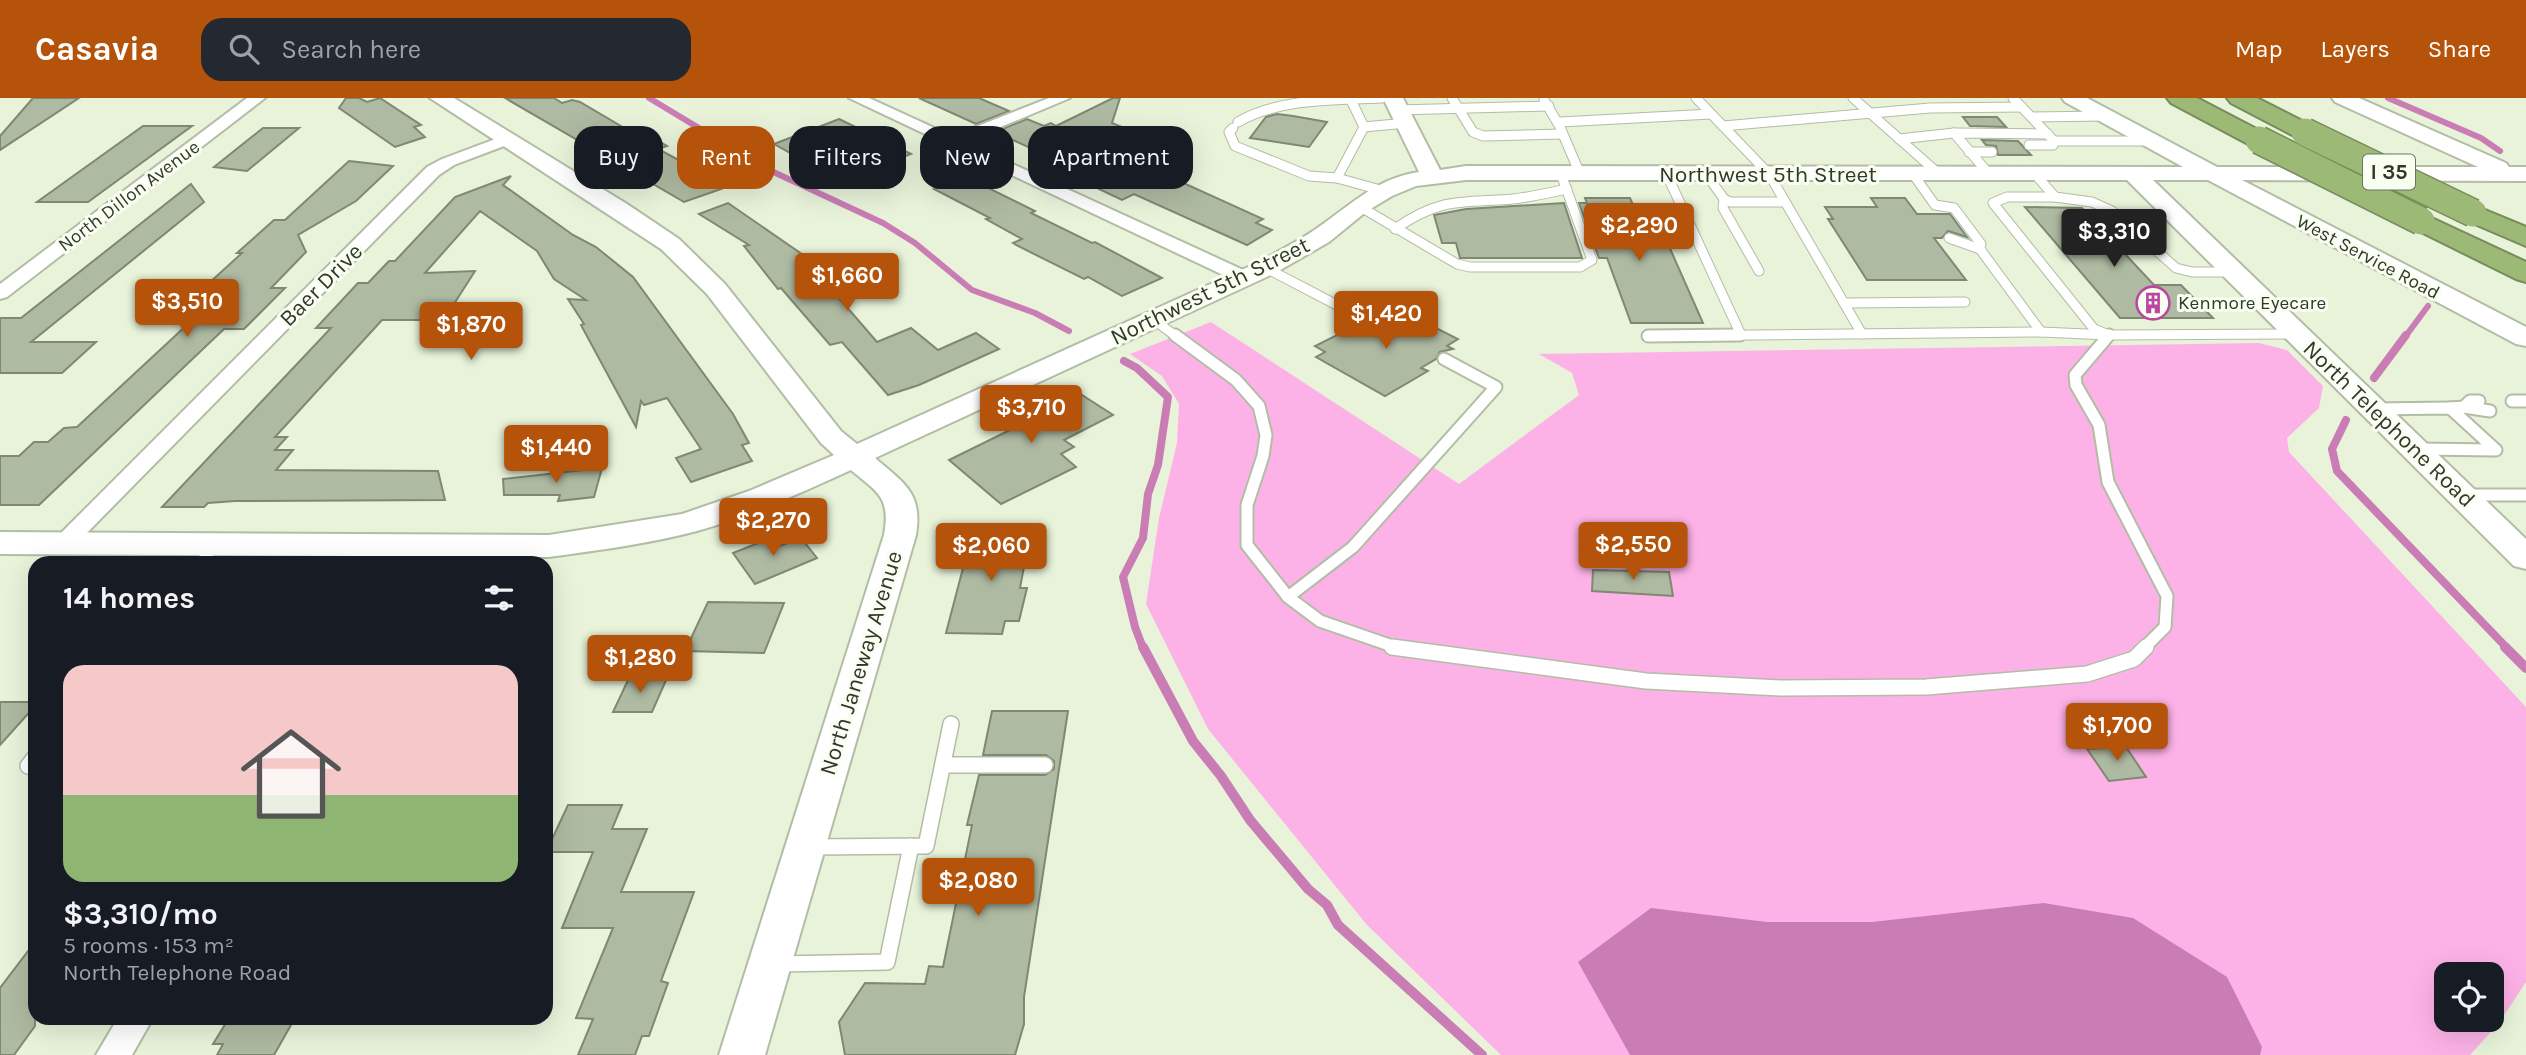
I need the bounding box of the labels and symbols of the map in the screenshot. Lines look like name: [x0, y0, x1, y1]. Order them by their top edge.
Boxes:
street label: North Dillon Avenue: [54, 136, 204, 256]
road number: I 35: [2363, 154, 2415, 190]
street label: Northwest 5th Street: [1659, 161, 1877, 188]
pin: $2,290: [1582, 204, 1696, 263]
pin: $3,310: [2057, 209, 2171, 269]
street label: West Service Road: [2293, 210, 2443, 304]
street label: Northwest 5th Street: [1106, 231, 1314, 351]
street label: Baer Drive: [274, 238, 368, 332]
pin: $1,660: [790, 254, 904, 313]
pin: $3,510: [130, 280, 244, 339]
building icon: Kenmore Eyecare: [2134, 284, 2172, 322]
pin: $1,420: [1329, 292, 1443, 351]
place label: Kenmore Eyecare: [2178, 292, 2326, 314]
pin: $1,870: [414, 302, 528, 362]
street label: North Telephone Road: [2297, 335, 2481, 513]
pin: $3,710: [974, 386, 1088, 445]
pin: $1,440: [499, 426, 613, 485]
pin: $2,270: [716, 498, 830, 558]
pin: $2,550: [1576, 522, 1690, 582]
pin: $2,060: [934, 524, 1048, 583]
street label: North Janeway Avenue: [814, 547, 908, 779]
pin: $1,280: [583, 636, 697, 695]
pin: $1,700: [2060, 704, 2174, 763]
pin: $2,080: [921, 858, 1035, 918]

